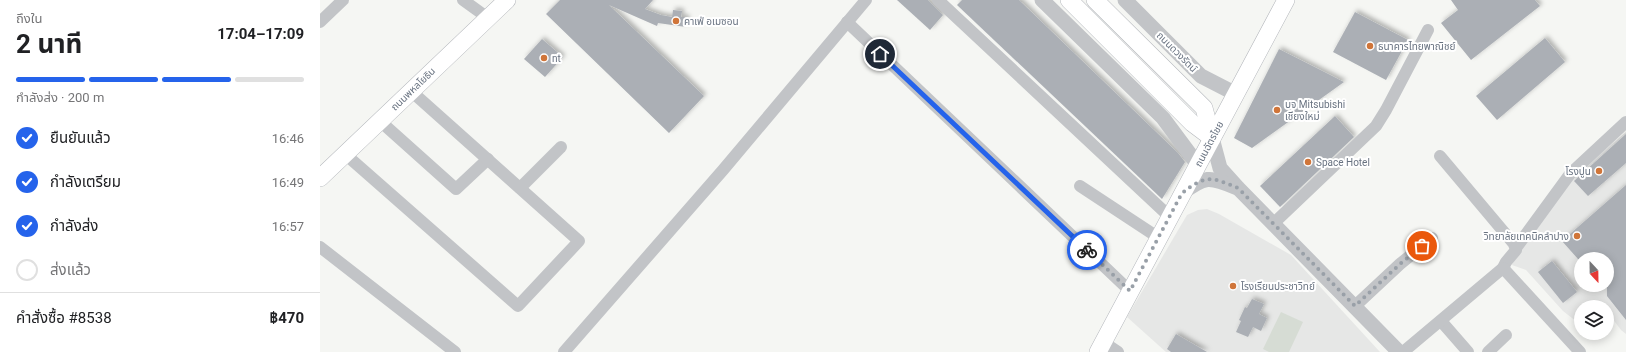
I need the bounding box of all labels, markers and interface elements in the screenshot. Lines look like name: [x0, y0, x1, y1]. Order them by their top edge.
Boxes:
text: ถึงใน: [16, 11, 42, 26]
marker: คาเฟ่ อเมซอน: [671, 16, 681, 26]
place label: คาเฟ่ อเมซอน: [684, 16, 739, 27]
text: 17:04–17:09: [217, 25, 304, 43]
text: 2 นาที: [16, 29, 82, 59]
street label: ถนนดวงรัตน์: [1155, 30, 1199, 74]
pin: [863, 37, 897, 71]
marker: ธนาคารไทยพาณิชย์: [1365, 41, 1375, 51]
place label: ธนาคารไทยพาณิชย์: [1378, 41, 1455, 52]
icon: home: [869, 43, 891, 65]
marker: nt: [539, 53, 549, 63]
place label: nt: [552, 53, 561, 64]
street label: ถนนพหลโยธิน: [389, 65, 437, 113]
text: กำลังส่ง · 200 m: [16, 90, 104, 105]
place label: บจ Mitsubishi เชียงใหม่: [1285, 99, 1345, 122]
marker: บจ Mitsubishi เชียงใหม่: [1272, 105, 1282, 115]
street label: ถนนฉัตรไชย: [1192, 119, 1226, 169]
icon: check: [16, 127, 38, 149]
text: ยืนยันแล้ว: [50, 129, 111, 147]
text: 16:46: [272, 131, 304, 146]
marker: Space Hotel: [1303, 157, 1313, 167]
place label: Space Hotel: [1316, 157, 1370, 168]
place label: โรงปูน: [1566, 166, 1591, 178]
marker: โรงปูน: [1594, 166, 1604, 176]
icon: check: [16, 171, 38, 193]
text: กำลังเตรียม: [50, 173, 121, 191]
text: 16:49: [272, 175, 304, 190]
icon: check: [16, 215, 38, 237]
text: กำลังส่ง: [50, 217, 98, 235]
text: 16:57: [272, 219, 304, 234]
pin: [1405, 229, 1439, 263]
courier: [1067, 230, 1107, 270]
place label: วิทยาลัยเทคนิคลำปาง: [1483, 231, 1569, 242]
marker: วิทยาลัยเทคนิคลำปาง: [1572, 231, 1582, 241]
icon: bag: [1411, 235, 1433, 257]
icon: bike: [1076, 239, 1098, 261]
north arrow: [1574, 252, 1614, 292]
map controls: [1574, 252, 1614, 340]
text: ส่งแล้ว: [50, 261, 91, 279]
marker: โรงเรียนประชาวิทย์: [1228, 281, 1238, 291]
place label: โรงเรียนประชาวิทย์: [1241, 281, 1315, 292]
button: layers: [1574, 300, 1614, 340]
text: คำสั่งซื้อ #8538: [16, 309, 112, 327]
text: ฿470: [269, 309, 304, 327]

